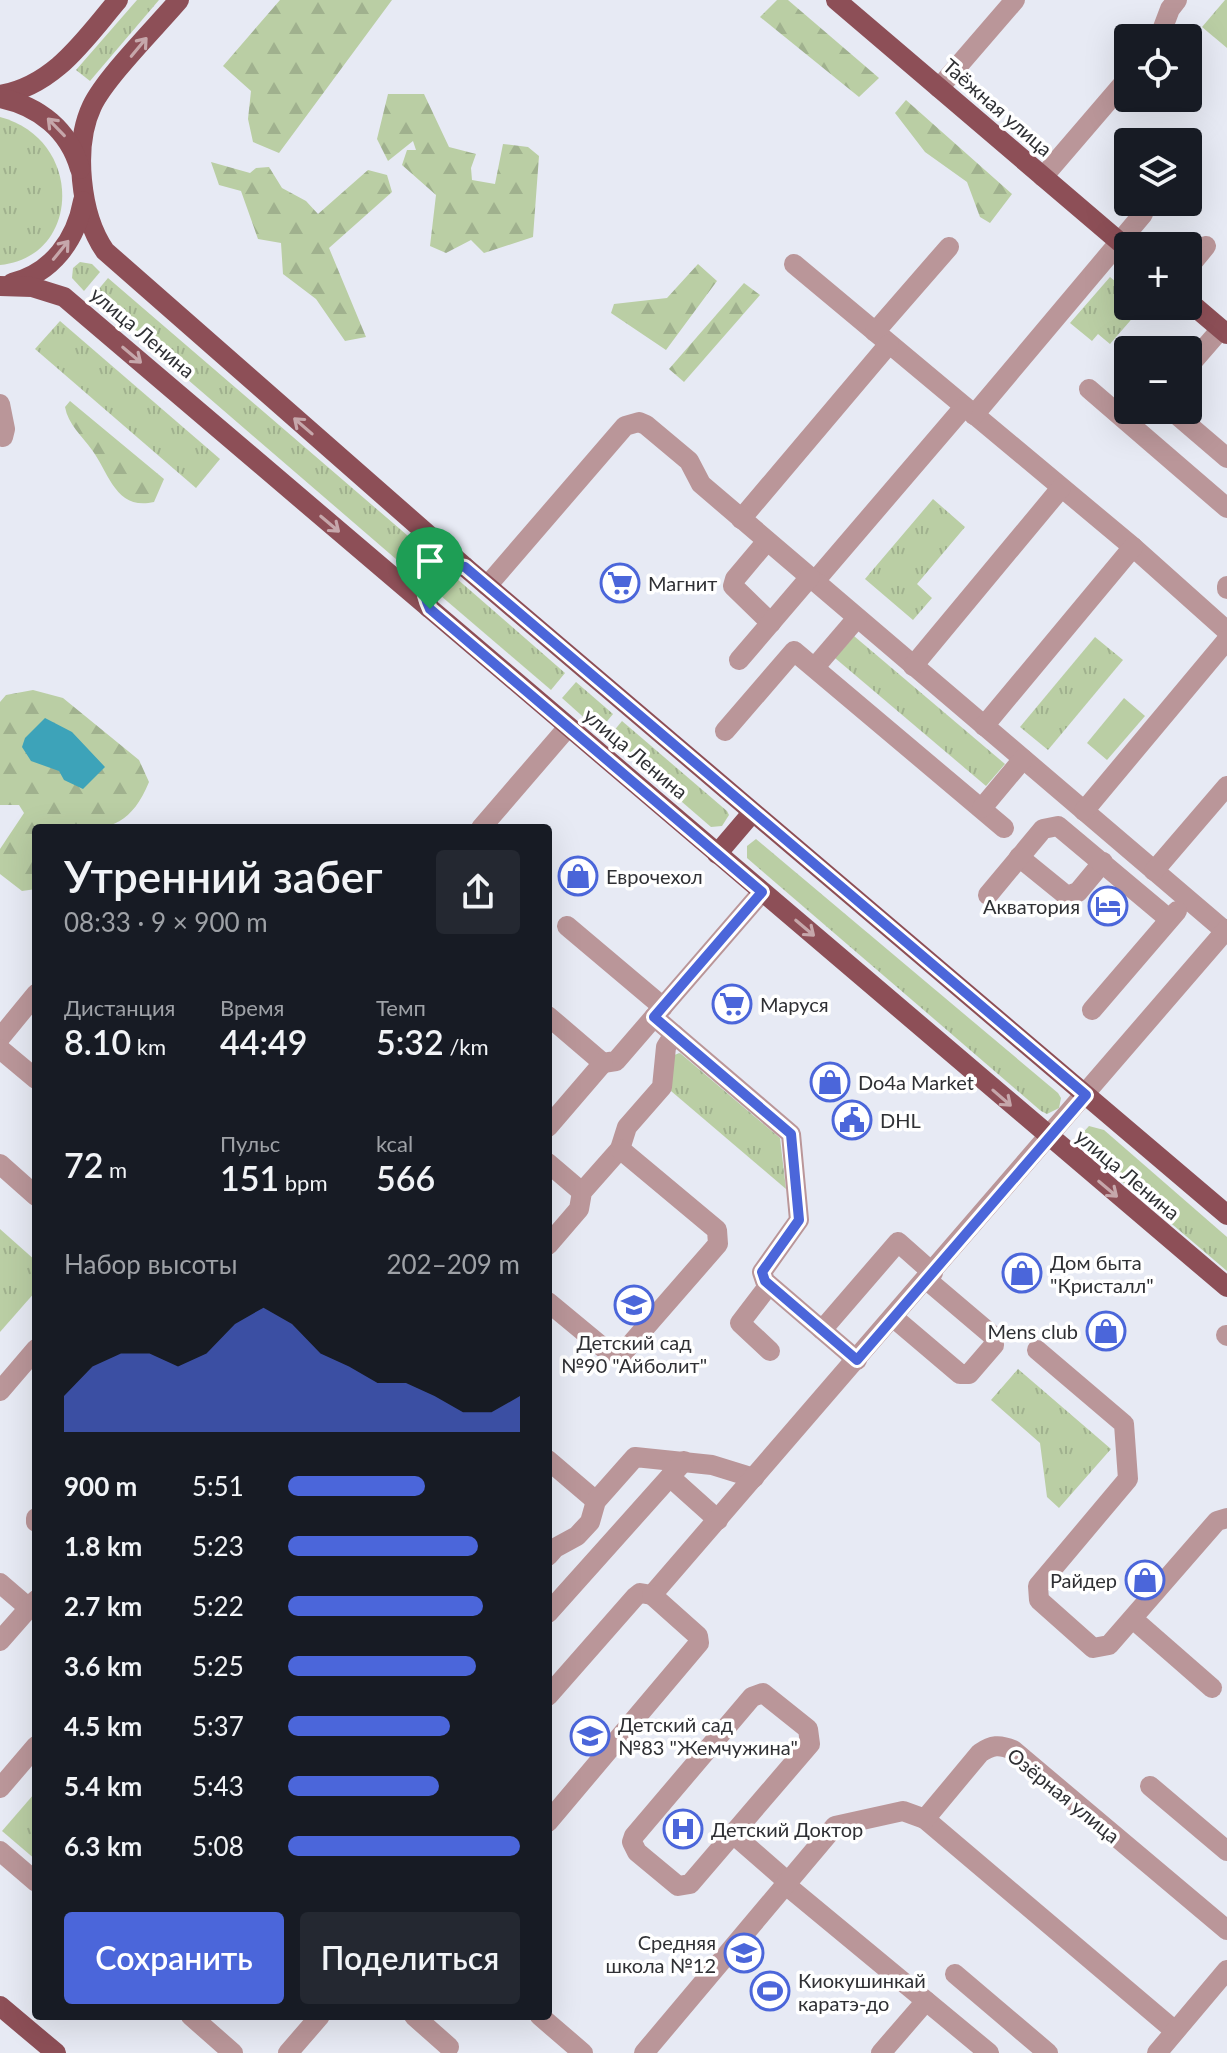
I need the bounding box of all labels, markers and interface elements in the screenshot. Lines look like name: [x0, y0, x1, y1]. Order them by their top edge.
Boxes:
map controls: [1114, 24, 1202, 424]
button: locate: [1114, 24, 1202, 112]
one-way arrow: [130, 38, 148, 58]
street label: Таёжная улица: [939, 53, 1057, 161]
one-way arrow: [46, 117, 65, 137]
button: layers: [1114, 128, 1202, 216]
button: +: [1114, 232, 1202, 320]
one-way arrow: [52, 240, 70, 261]
street label: улица Ленина: [86, 282, 200, 382]
button: −: [1114, 336, 1202, 424]
one-way arrow: [121, 346, 141, 364]
one-way arrow: [294, 417, 314, 435]
one-way arrow: [319, 514, 339, 532]
pin: [396, 527, 464, 609]
icon: arrive: [408, 539, 452, 583]
supermarket icon: Магнит: [599, 562, 641, 604]
place label: Магнит: [648, 571, 717, 595]
street label: улица Ленина: [579, 703, 693, 803]
text: Утренний забег: [64, 850, 383, 902]
button: share: [436, 850, 520, 934]
shop icon: Еврочехол: [557, 855, 599, 897]
place label: Еврочехол: [606, 864, 703, 888]
hotel icon: Акватория: [1087, 885, 1129, 927]
place label: Акватория: [983, 894, 1080, 918]
text: 08:33 · 9 × 900 m: [64, 906, 268, 938]
one-way arrow: [794, 919, 814, 937]
supermarket icon: Маруся: [711, 983, 753, 1025]
place label: Маруся: [760, 992, 829, 1016]
text: Дистанция: [64, 994, 175, 1021]
text: Время: [220, 994, 284, 1021]
text: Темп: [376, 994, 426, 1021]
text: 8.10: [64, 1021, 131, 1062]
text: 44:49: [220, 1021, 308, 1062]
text: 5:32: [376, 1021, 444, 1062]
text: km: [131, 1033, 166, 1060]
text: /km: [444, 1033, 489, 1060]
shop icon: Do4a Market: [809, 1061, 851, 1103]
place label: Do4a Market: [858, 1070, 974, 1094]
one-way arrow: [991, 1089, 1011, 1107]
public building icon: DHL: [831, 1099, 873, 1141]
place label: DHL: [880, 1108, 921, 1132]
street label: улица Ленина: [1071, 1124, 1185, 1224]
text: Пульс: [220, 1130, 280, 1157]
text: kcal: [376, 1130, 413, 1157]
text: 72: [64, 1144, 103, 1185]
text: m: [103, 1156, 127, 1183]
text: 151: [220, 1157, 279, 1198]
text: 566: [376, 1157, 435, 1198]
text: bpm: [279, 1169, 328, 1196]
one-way arrow: [1098, 1180, 1118, 1198]
text: Набор высоты: [64, 1248, 238, 1280]
text: 202–209 m: [386, 1248, 520, 1280]
place label: Дом быта "Кристалл": [1050, 1250, 1154, 1297]
shop icon: Дом быта "Кристалл": [1001, 1252, 1043, 1294]
school or university icon: Детский сад №90 "Айболит": [613, 1284, 655, 1326]
shop icon: Mens club: [1085, 1310, 1127, 1352]
place label: Mens club: [988, 1319, 1078, 1343]
place label: Детский сад №90 "Айболит": [561, 1330, 707, 1377]
text: 900 m: [64, 1470, 137, 1502]
text: 5:51: [192, 1470, 244, 1502]
text: 1.8 km: [64, 1530, 142, 1562]
text: 5:23: [192, 1530, 244, 1562]
shop icon: Райдер: [1124, 1559, 1166, 1601]
place label: Райдер: [1050, 1568, 1117, 1592]
text: 2.7 km: [64, 1590, 142, 1622]
text: 5:22: [192, 1590, 244, 1622]
text: 3.6 km: [64, 1650, 142, 1682]
text: 5:25: [192, 1650, 244, 1682]
text: 4.5 km: [64, 1710, 142, 1742]
text: 5:37: [192, 1710, 244, 1742]
place label: Детский сад №83 "Жемчужина": [618, 1712, 798, 1759]
school or university icon: Детский сад №83 "Жемчужина": [569, 1715, 611, 1757]
street label: Озёрная улица: [1003, 1742, 1125, 1848]
text: 5.4 km: [64, 1770, 142, 1802]
text: 5:43: [192, 1770, 244, 1802]
hospital icon: Детский Доктор: [662, 1808, 704, 1850]
place label: Детский Доктор: [711, 1817, 863, 1841]
text: 6.3 km: [64, 1830, 142, 1862]
text: 5:08: [192, 1830, 244, 1862]
button: Сохранить: [64, 1912, 284, 2004]
button: Поделиться: [300, 1912, 520, 2004]
place label: Средняя школа №12: [605, 1930, 716, 1977]
school or university icon: Средняя школа №12: [723, 1932, 765, 1974]
place label: Киокушинкай каратэ-до: [798, 1968, 926, 2015]
sports icon: Киокушинкай каратэ-до: [749, 1970, 791, 2012]

